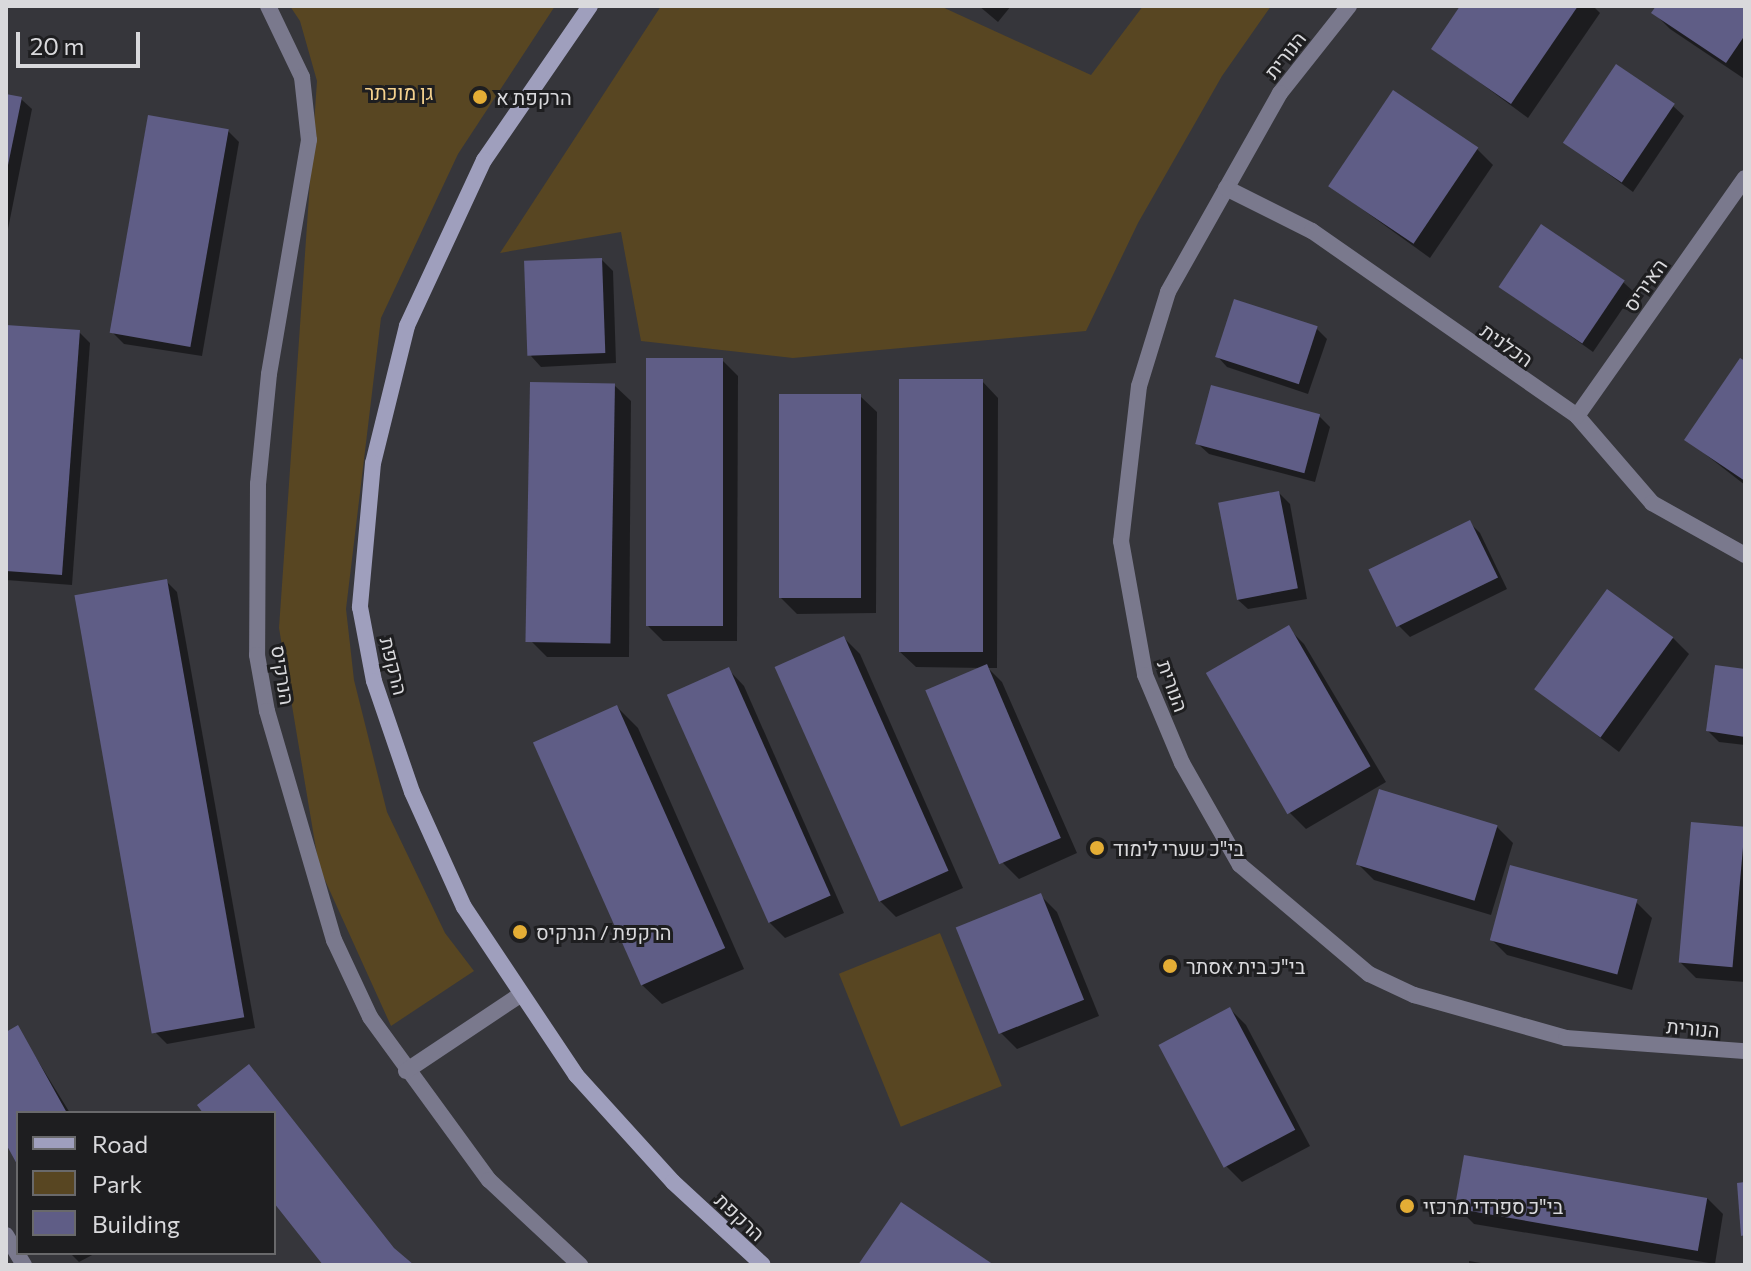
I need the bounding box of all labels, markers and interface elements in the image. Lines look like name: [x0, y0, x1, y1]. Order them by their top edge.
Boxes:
scale bar: [20, 16, 144, 66]
street label: הנורית: [1259, 27, 1311, 83]
text: 20 m: [30, 31, 84, 60]
park label: גן מוכתר: [365, 80, 433, 104]
place label: הרקפת א: [496, 85, 572, 109]
marker: הרקפת א: [471, 88, 489, 106]
street label: האיריס: [1618, 254, 1672, 316]
street label: הכלנית: [1476, 318, 1538, 372]
street label: הרקפת: [375, 634, 413, 698]
street label: הנרקיס: [266, 643, 300, 707]
street label: הנורית: [1153, 657, 1193, 715]
place label: בי"כ שערי לימוד: [1113, 836, 1244, 860]
marker: בי"כ שערי לימוד: [1088, 839, 1106, 857]
place label: הרקפת / הנרקיס: [536, 920, 672, 944]
marker: הרקפת / הנרקיס: [511, 923, 529, 941]
place label: בי"כ בית אסתר: [1186, 954, 1305, 978]
marker: בי"כ בית אסתר: [1161, 957, 1179, 975]
street label: הנורית: [1665, 1014, 1721, 1042]
legend: [16, 1111, 276, 1255]
text: Road: [92, 1129, 148, 1158]
text: Park: [92, 1169, 142, 1198]
street label: הרקפת: [710, 1188, 770, 1246]
place label: בי"כ ספרדי מרכזי: [1423, 1194, 1563, 1218]
marker: בי"כ ספרדי מרכזי: [1398, 1197, 1416, 1215]
text: Building: [92, 1209, 180, 1238]

